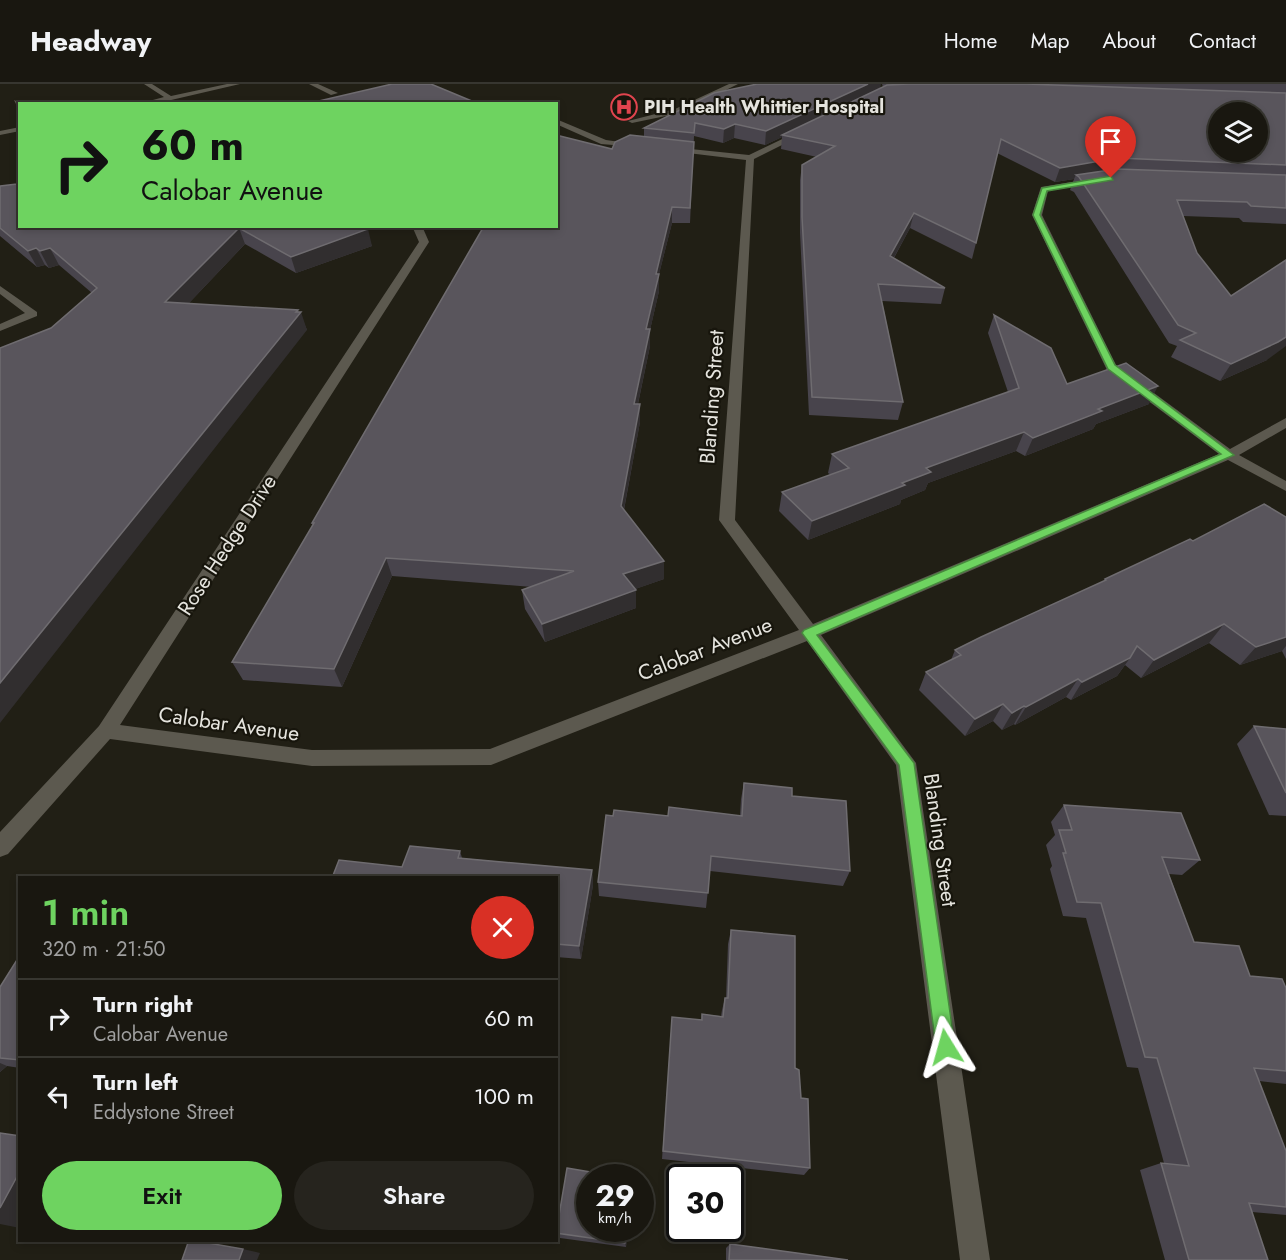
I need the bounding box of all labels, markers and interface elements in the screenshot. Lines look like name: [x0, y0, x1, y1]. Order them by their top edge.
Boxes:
text: Headway: [30, 21, 151, 62]
text: Home: [944, 26, 997, 56]
text: Map: [1030, 26, 1070, 56]
text: About: [1103, 26, 1156, 56]
text: Contact: [1189, 26, 1256, 56]
hospital icon: PIH Health Whittier Hospital: [609, 92, 639, 122]
place label: PIH Health Whittier Hospital: [644, 94, 884, 120]
map controls: [1208, 102, 1268, 162]
button: layers: [1208, 102, 1268, 162]
text: 60 m: [141, 115, 244, 176]
pin: [1085, 116, 1136, 178]
icon: arrive: [1094, 125, 1127, 158]
icon: right: [42, 126, 120, 204]
text: Calobar Avenue: [141, 171, 323, 210]
street label: Blanding Street: [692, 329, 732, 465]
street label: Rose Hedge Drive: [170, 469, 284, 621]
street label: Calobar Avenue: [633, 610, 777, 688]
street label: Calobar Avenue: [157, 699, 301, 749]
street label: Blanding Street: [916, 771, 964, 909]
text: 1 min: [42, 886, 129, 938]
button: close: [471, 896, 534, 959]
text: 320 m · 21:50: [42, 935, 166, 964]
text: Turn right: [93, 988, 193, 1020]
icon: right: [42, 1002, 75, 1035]
text: 60 m: [484, 1002, 534, 1034]
position arrow: [914, 1015, 978, 1079]
text: Calobar Avenue: [93, 1020, 228, 1049]
text: Turn left: [93, 1066, 178, 1098]
icon: left: [42, 1080, 75, 1113]
text: 100 m: [474, 1080, 534, 1112]
text: Eddystone Street: [93, 1098, 234, 1127]
button: Exit: [42, 1161, 282, 1230]
button: Share: [294, 1161, 534, 1230]
speed limit sign: 30: [666, 1164, 744, 1242]
text: 29: [595, 1174, 635, 1217]
text: km/h: [598, 1207, 632, 1229]

